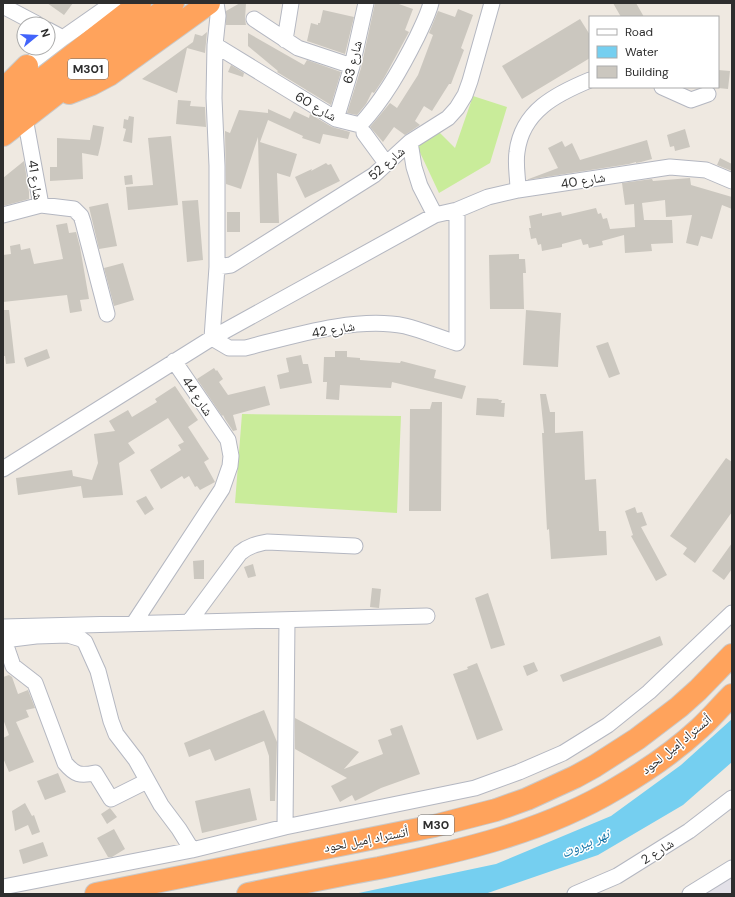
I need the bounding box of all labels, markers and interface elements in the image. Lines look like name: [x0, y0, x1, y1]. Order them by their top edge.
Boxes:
north arrow: [16, 16, 56, 56]
legend: [589, 16, 719, 88]
text: Road: [625, 24, 653, 40]
text: N: [38, 27, 53, 39]
street label: شارع 63: [339, 39, 367, 86]
text: Water: [625, 44, 659, 60]
road number: M301: [68, 59, 108, 79]
text: Building: [625, 64, 669, 80]
street label: شارع 60: [291, 88, 340, 126]
street label: شارع 52: [364, 143, 409, 185]
street label: شارع 41: [23, 159, 47, 201]
street label: شارع 40: [560, 169, 607, 193]
street label: شارع 42: [310, 317, 356, 343]
street label: شارع 44: [177, 373, 217, 420]
street label: أتستراد إميل لحود: [638, 711, 715, 778]
road number: M30: [418, 815, 454, 835]
street label: أتستراد إميل لحود: [322, 823, 410, 856]
water label: نهر بيروت: [558, 824, 614, 862]
street label: شارع 2: [638, 835, 677, 869]

